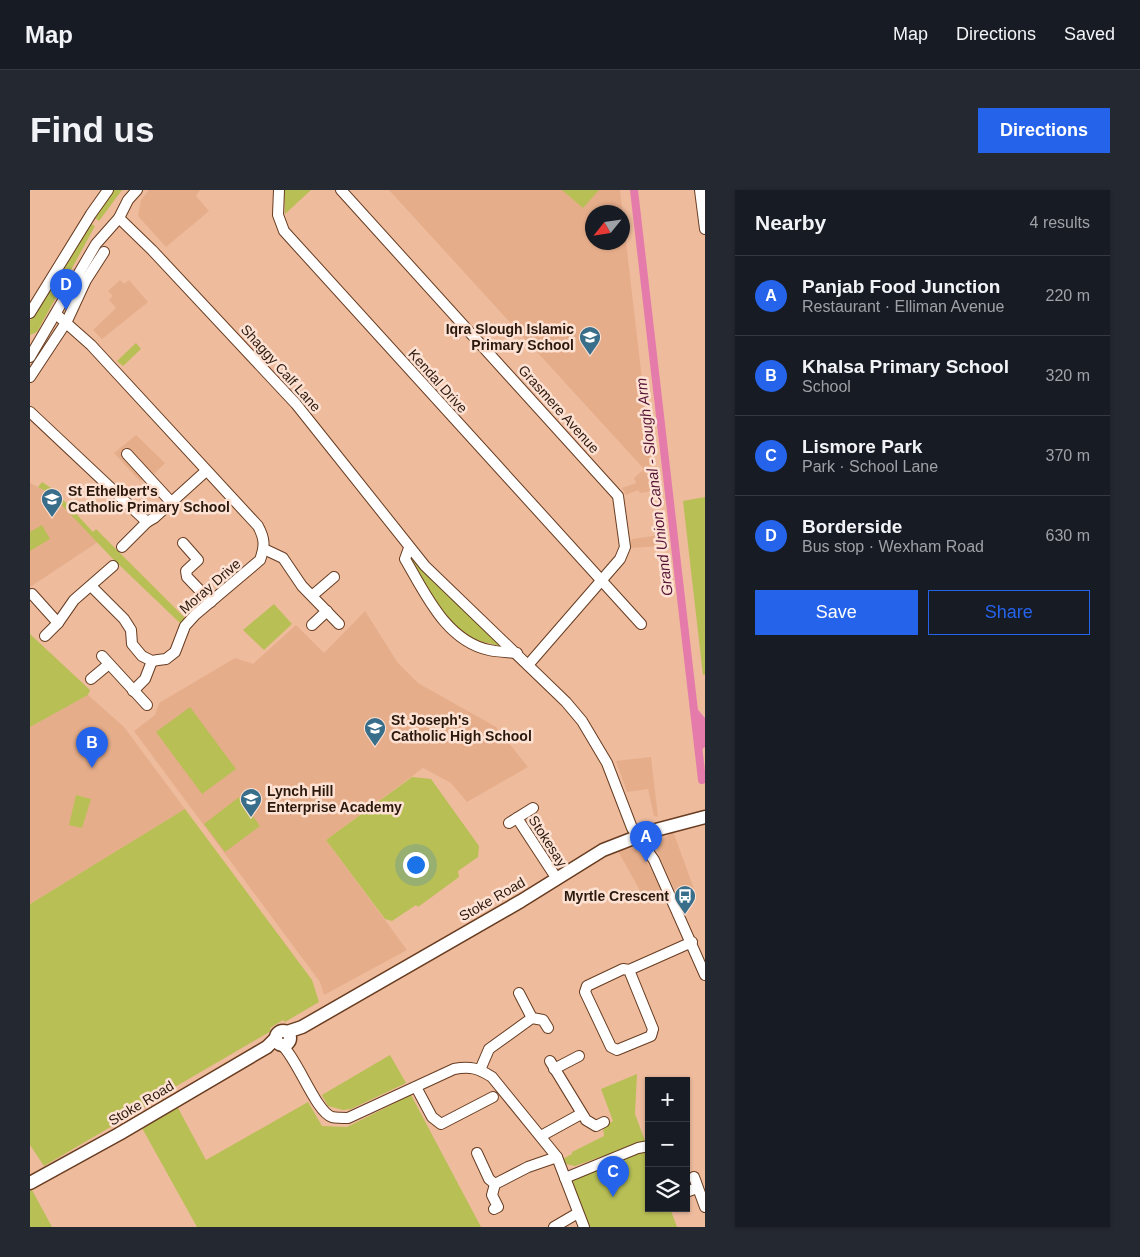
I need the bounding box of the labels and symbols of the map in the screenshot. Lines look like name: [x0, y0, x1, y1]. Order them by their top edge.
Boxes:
north arrow: [585, 205, 630, 250]
pin: D: [50, 269, 82, 310]
street label: Shaggy Calf Lane: [238, 321, 324, 415]
place label: Iqra Slough Islamic Primary School: [446, 321, 574, 353]
school or university icon: Iqra Slough Islamic Primary School: [578, 325, 602, 356]
street label: Kendal Drive: [405, 346, 471, 416]
street label: Grasmere Avenue: [515, 362, 603, 456]
water label: Grand Union Canal - Slough Arm: [632, 377, 676, 597]
place label: St Ethelbert's Catholic Primary School: [68, 483, 230, 515]
school or university icon: St Ethelbert's Catholic Primary School: [40, 487, 64, 518]
street label: Moray Drive: [176, 555, 244, 617]
place label: St Joseph's Catholic High School: [391, 712, 532, 744]
school or university icon: St Joseph's Catholic High School: [363, 716, 387, 747]
pin: B: [76, 727, 108, 768]
place label: Lynch Hill Enterprise Academy: [267, 783, 402, 815]
school or university icon: Lynch Hill Enterprise Academy: [239, 787, 263, 818]
street label: Stokesay: [526, 812, 570, 870]
pin: A: [630, 821, 662, 862]
your location: [403, 852, 429, 878]
street label: Stoke Road: [456, 874, 528, 924]
bus stop icon: Myrtle Crescent: [673, 884, 697, 915]
place label: Myrtle Crescent: [564, 888, 669, 904]
street label: Stoke Road: [106, 1077, 176, 1129]
pin: C: [597, 1156, 629, 1197]

